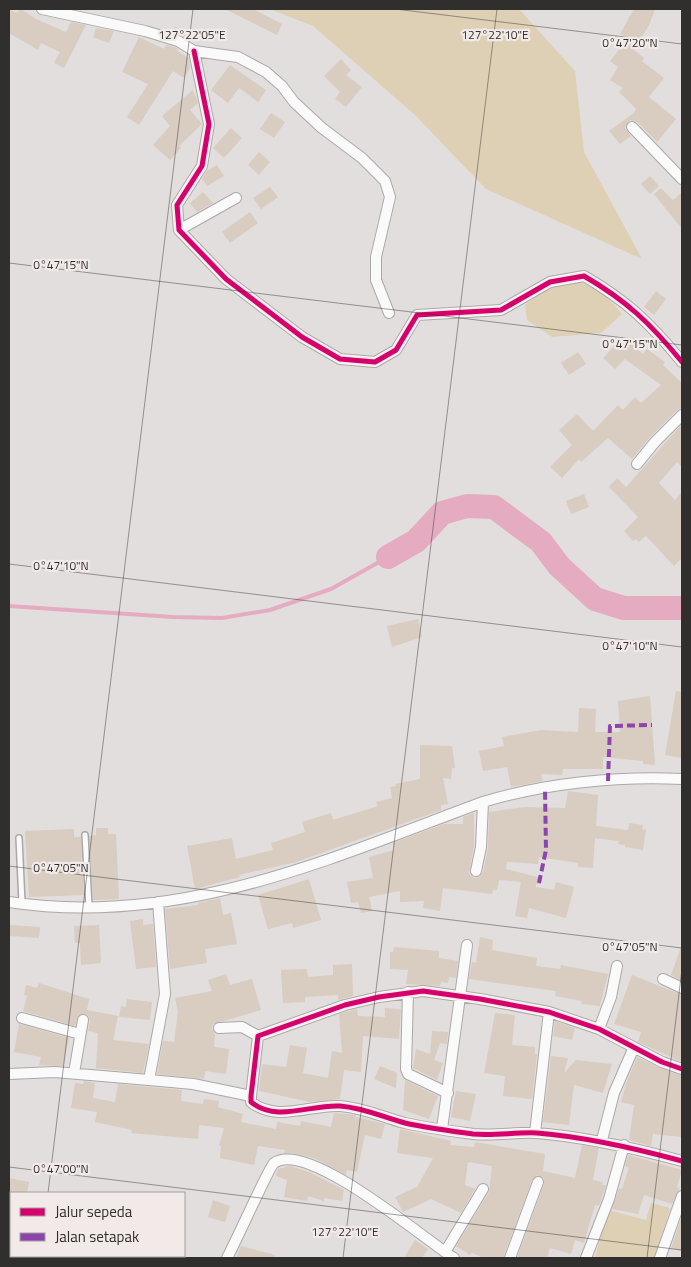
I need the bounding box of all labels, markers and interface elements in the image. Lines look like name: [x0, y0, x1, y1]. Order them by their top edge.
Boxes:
text: 127°22'05"E: [158, 25, 226, 44]
text: 127°22'10"E: [461, 25, 529, 44]
text: 0°47'20"N: [602, 33, 658, 52]
text: 0°47'15"N: [33, 255, 89, 274]
text: 0°47'15"N: [602, 334, 658, 353]
text: 0°47'10"N: [33, 556, 89, 575]
text: 0°47'10"N: [602, 636, 658, 655]
text: 0°47'05"N: [33, 858, 89, 877]
text: 0°47'05"N: [602, 937, 658, 956]
text: 0°47'00"N: [33, 1159, 89, 1178]
legend: [10, 1192, 185, 1257]
text: Jalur sepeda: [55, 1200, 133, 1223]
text: 127°22'10"E: [311, 1222, 379, 1241]
text: Jalan setapak: [55, 1225, 139, 1248]

